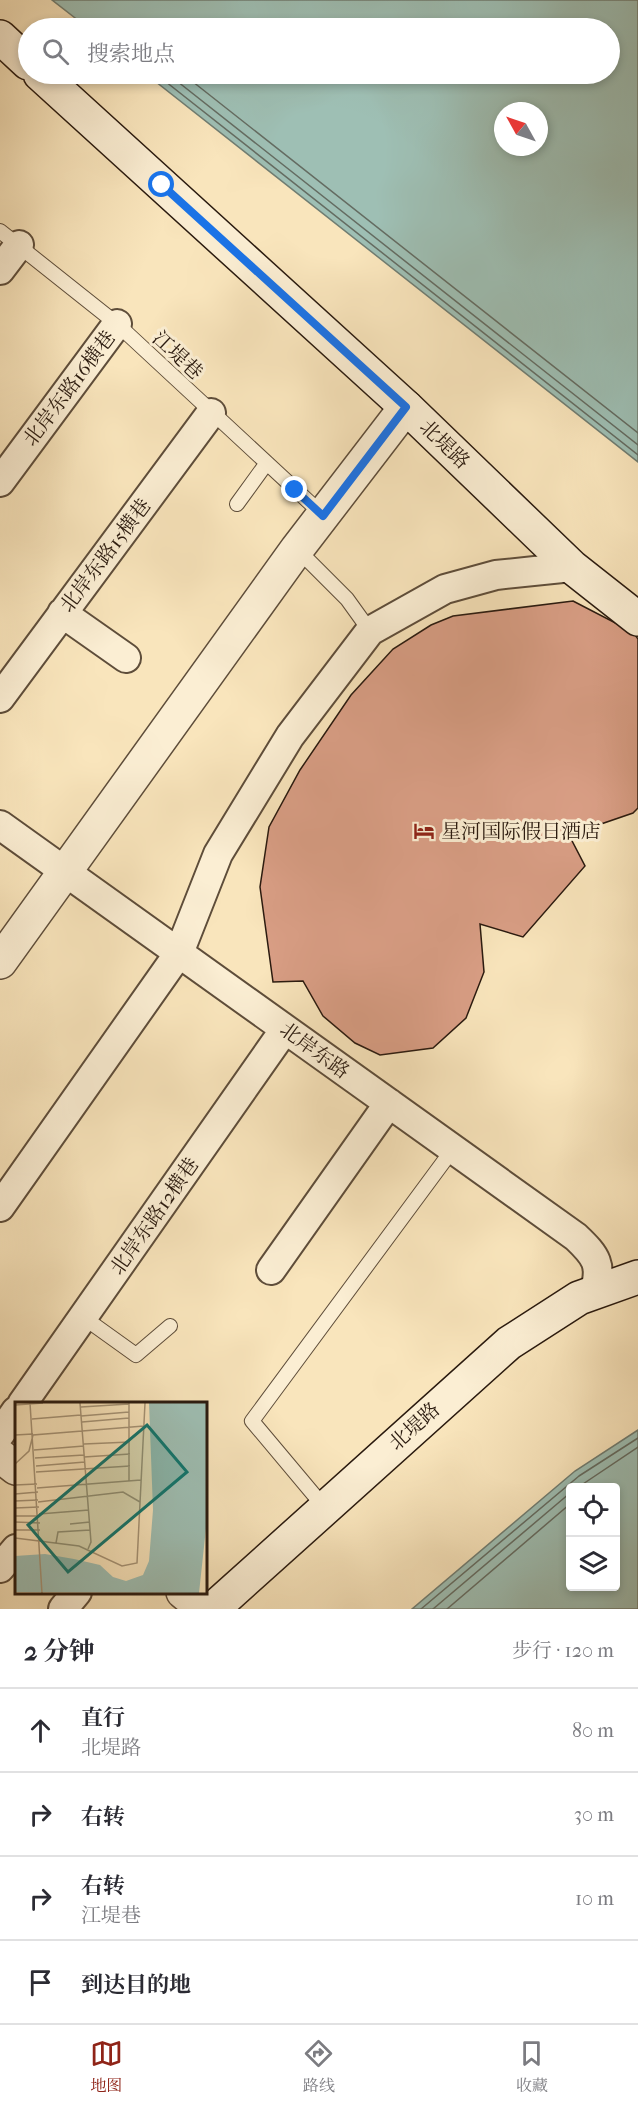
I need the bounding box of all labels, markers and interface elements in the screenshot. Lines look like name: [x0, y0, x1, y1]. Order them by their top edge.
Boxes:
search box: [18, 18, 620, 84]
icon: search: [39, 35, 72, 68]
text: 搜索地点: [87, 41, 175, 67]
north arrow: [494, 102, 548, 156]
route start: [148, 171, 174, 197]
street label: 北岸东路16横巷: [19, 326, 120, 450]
street label: 江堤巷: [148, 326, 207, 384]
street label: 北堤路: [415, 415, 474, 473]
route end: [281, 476, 307, 502]
street label: 北岸东路15横巷: [55, 494, 155, 616]
hotel icon: 星河国际假日酒店: [412, 819, 436, 843]
place label: 星河国际假日酒店: [441, 820, 601, 843]
street label: 北岸东路: [276, 1018, 354, 1083]
street label: 北岸东路12横巷: [106, 1153, 203, 1279]
street label: 北堤路: [384, 1398, 444, 1455]
inset map: [15, 1402, 207, 1594]
map controls: [566, 1483, 620, 1591]
button: locate: [566, 1483, 620, 1537]
button: layers: [566, 1537, 620, 1591]
text: 2 分钟: [24, 1636, 95, 1667]
text: 步行 · 120 m: [512, 1639, 614, 1662]
text: 直行: [81, 1705, 125, 1731]
icon: ahead: [24, 1714, 57, 1747]
text: 80 m: [572, 1719, 614, 1742]
text: 北堤路: [81, 1736, 141, 1759]
icon: right: [24, 1798, 57, 1831]
text: 30 m: [574, 1803, 614, 1826]
text: 右转: [81, 1804, 125, 1830]
text: 右转: [81, 1873, 125, 1899]
icon: right: [24, 1882, 57, 1915]
text: 10 m: [575, 1887, 614, 1910]
text: 江堤巷: [81, 1904, 141, 1927]
icon: arrive: [24, 1966, 57, 1999]
text: 到达目的地: [81, 1972, 191, 1998]
tab: 地图: [90, 2037, 123, 2096]
tab: 路线: [302, 2037, 335, 2096]
tab: 收藏: [515, 2037, 548, 2096]

